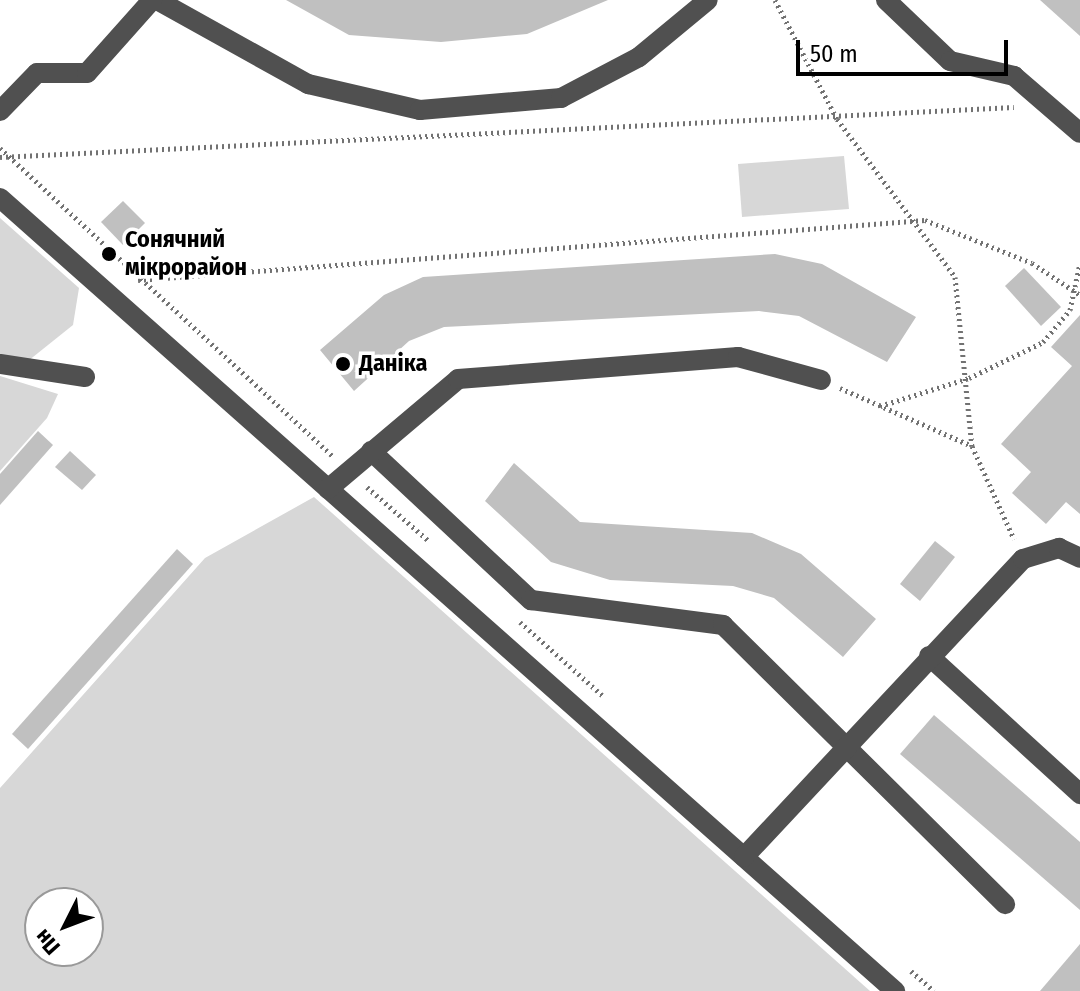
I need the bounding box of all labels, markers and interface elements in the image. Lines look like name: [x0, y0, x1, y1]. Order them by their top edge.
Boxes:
scale bar: [800, 24, 1012, 74]
text: 50 m: [810, 40, 858, 68]
place label: Сонячний мікрорайон: [125, 226, 247, 282]
marker: Сонячний мікрорайон: [100, 245, 118, 263]
place label: Даніка: [359, 350, 427, 378]
marker: Даніка: [334, 355, 352, 373]
north arrow: [24, 887, 104, 967]
text: Пн: [29, 924, 66, 960]

